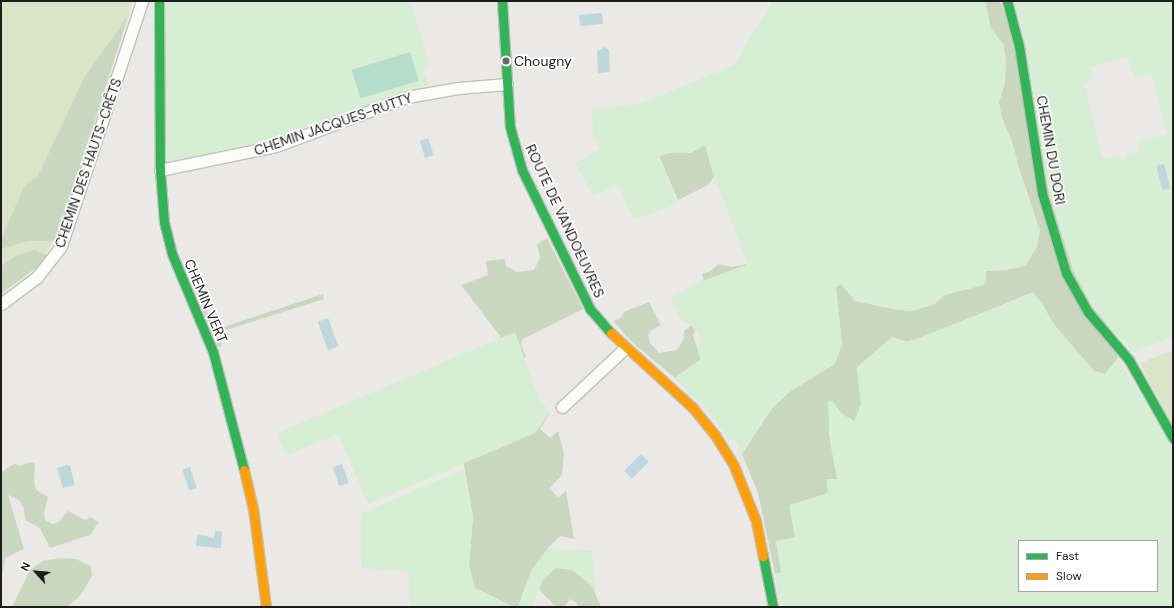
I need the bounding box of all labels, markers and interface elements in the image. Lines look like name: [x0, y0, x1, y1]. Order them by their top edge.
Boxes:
place label: Chougny: [514, 53, 572, 69]
marker: Chougny: [501, 56, 511, 66]
street label: CHEMIN DES HAUTS-CRÊTS: [51, 76, 125, 250]
street label: CHEMIN JACQUES-RUTTY: [252, 89, 414, 159]
street label: CHEMIN DU DORI: [1033, 94, 1069, 206]
street label: ROUTE DE VANDOEUVRES: [522, 142, 608, 300]
street label: CHEMIN VERT: [181, 257, 231, 345]
legend: [1018, 540, 1158, 592]
text: Fast: [1056, 548, 1079, 564]
north arrow: [16, 552, 56, 592]
text: N: [17, 560, 33, 573]
text: Slow: [1056, 568, 1082, 584]

